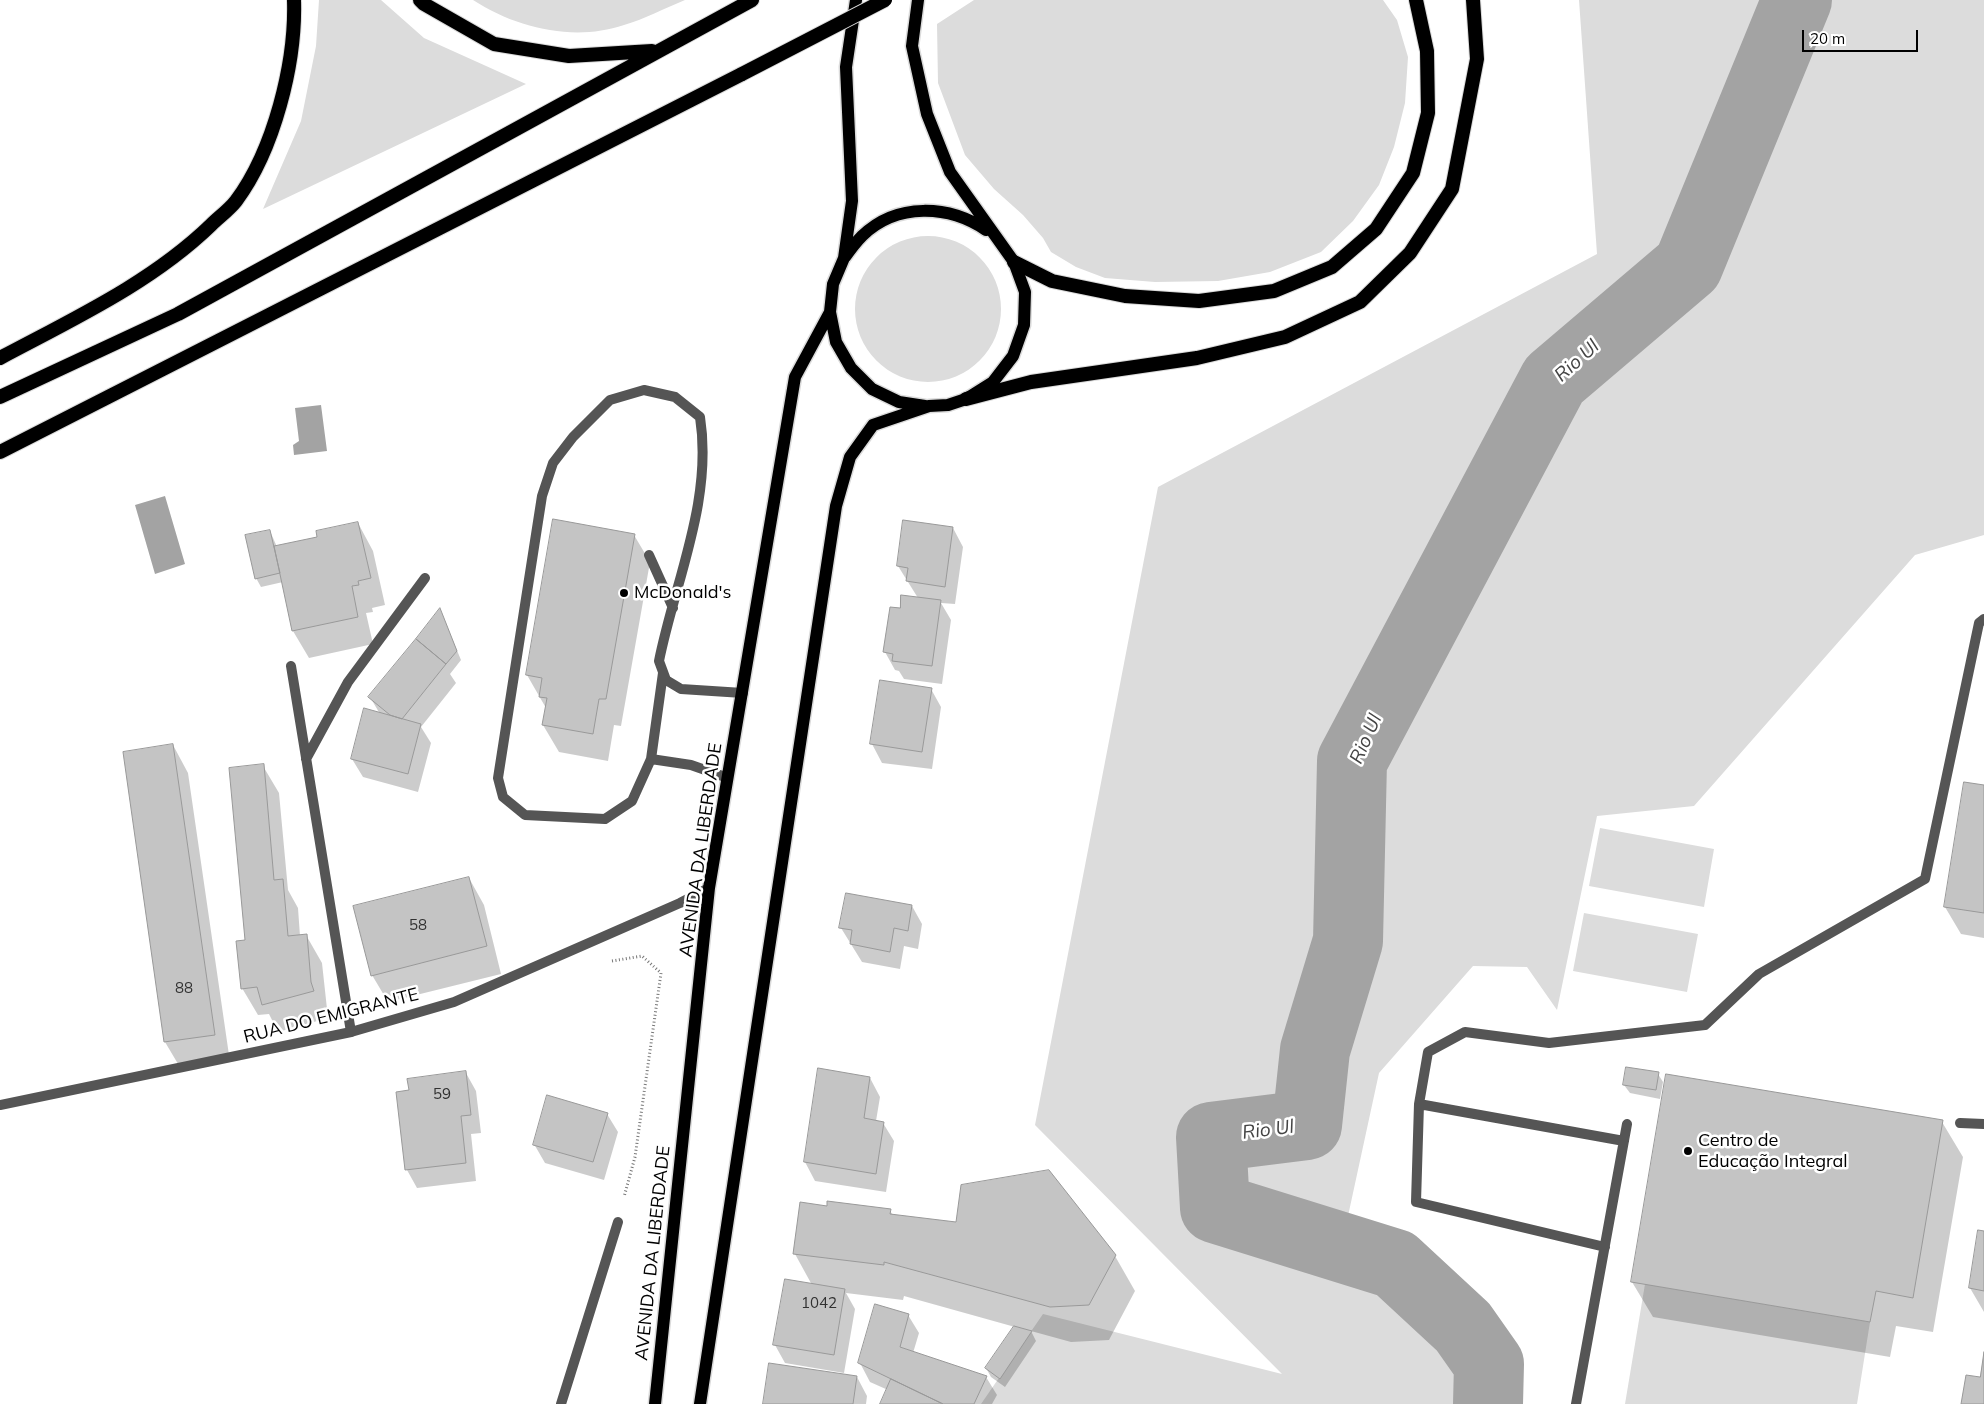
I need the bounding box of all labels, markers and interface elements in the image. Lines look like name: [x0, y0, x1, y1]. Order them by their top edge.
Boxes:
scale bar: [1804, 20, 1920, 52]
text: 20 m: [1810, 29, 1845, 48]
water label: Rio Ul: [1550, 335, 1604, 387]
place label: McDonald's: [634, 582, 731, 604]
marker: McDonald's: [618, 587, 630, 599]
water label: Rio Ul: [1345, 711, 1387, 767]
street label: AVENIDA DA LIBERDADE: [675, 742, 727, 958]
house number: 58: [409, 916, 427, 934]
house number: 88: [175, 979, 193, 997]
street label: RUA DO EMIGRANTE: [241, 984, 421, 1048]
house number: 59: [433, 1085, 451, 1103]
water label: Rio Ul: [1241, 1116, 1295, 1144]
place label: Centro de Educação Integral: [1698, 1130, 1848, 1172]
street label: AVENIDA DA LIBERDADE: [631, 1144, 675, 1362]
marker: Centro de Educação Integral: [1682, 1145, 1694, 1157]
house number: 1042: [801, 1294, 837, 1312]

